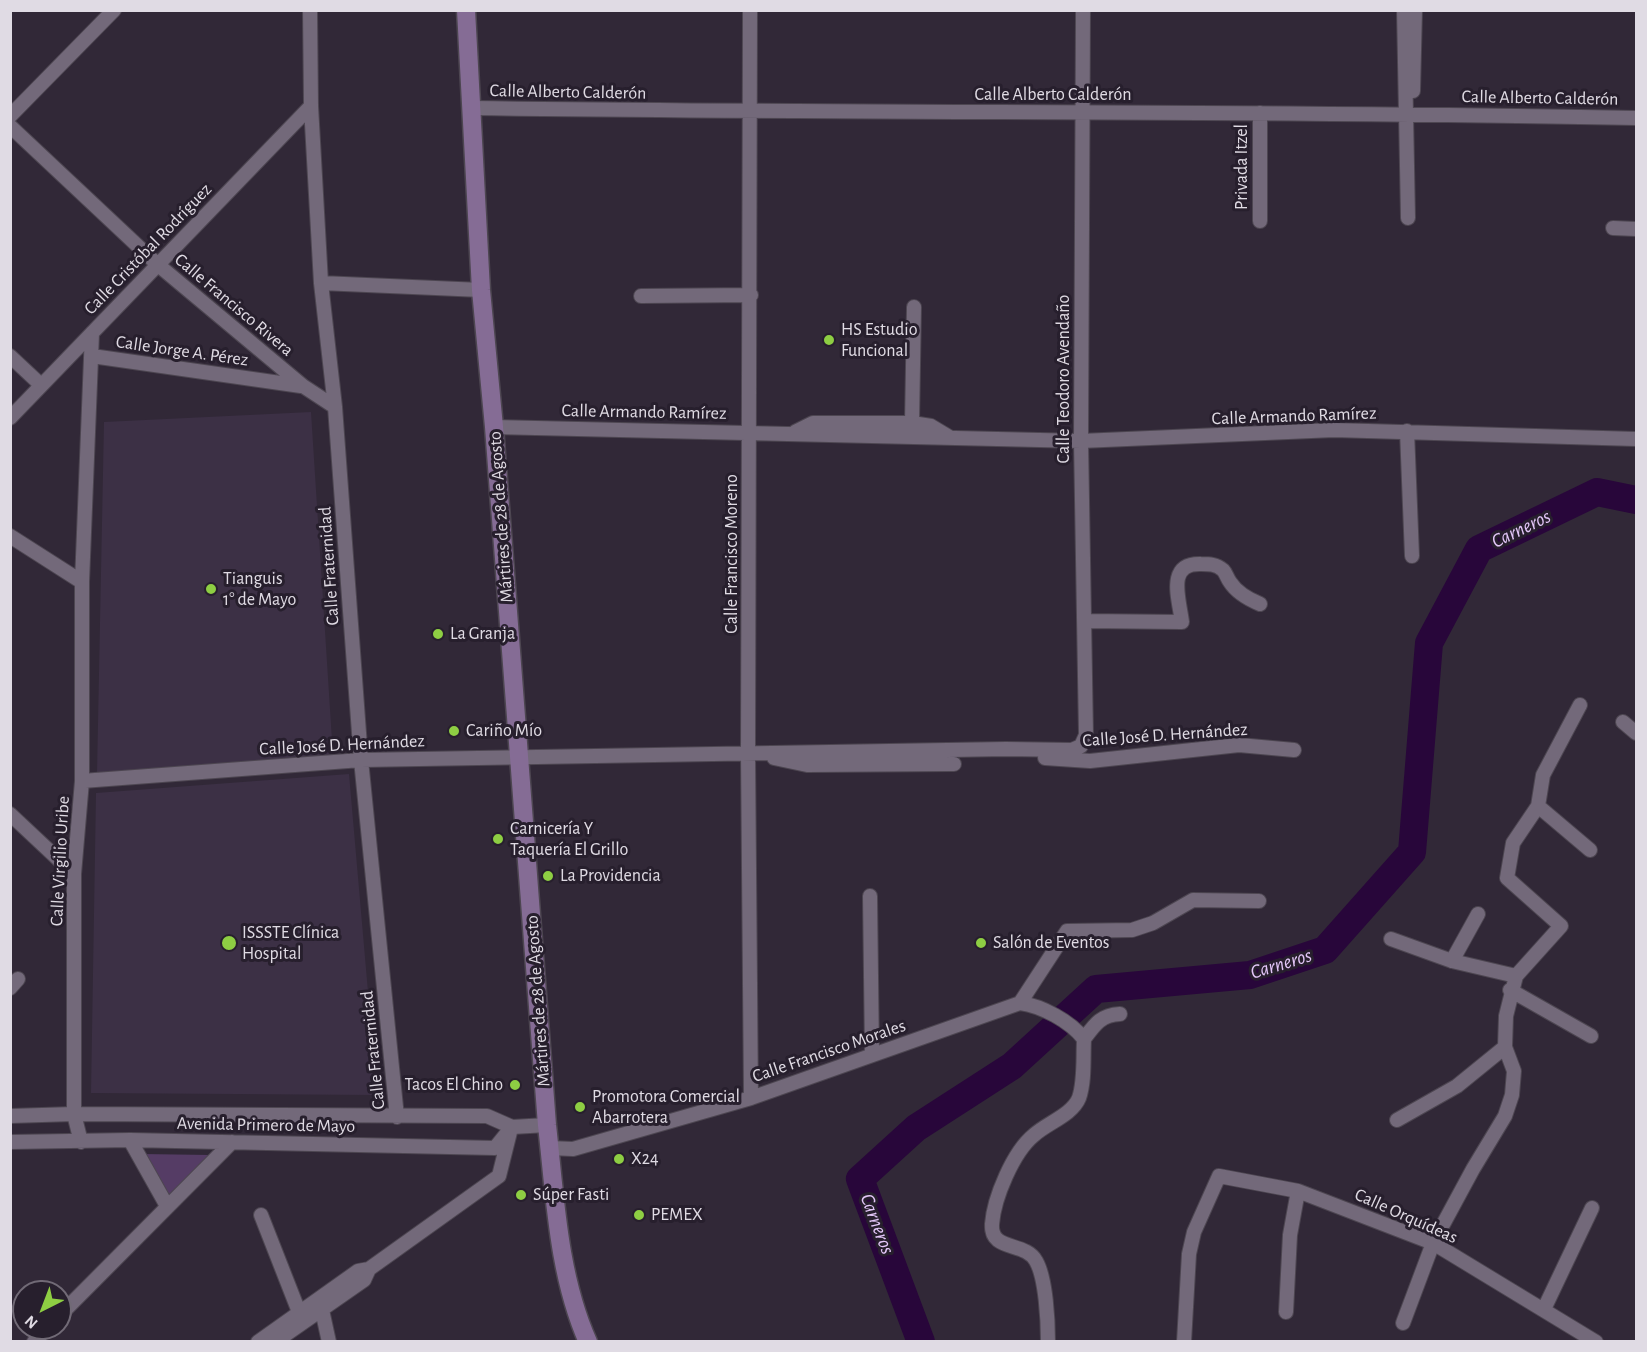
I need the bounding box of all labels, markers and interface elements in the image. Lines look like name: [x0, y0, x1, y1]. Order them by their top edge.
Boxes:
street label: Calle Alberto Calderón: [489, 80, 647, 104]
street label: Calle Alberto Calderón: [975, 84, 1131, 106]
street label: Calle Alberto Calderón: [1461, 86, 1619, 110]
street label: Privada Itzel: [1231, 124, 1253, 210]
street label: Calle Cristóbal Rodríguez: [80, 179, 216, 319]
street label: Calle Francisco Rivera: [170, 249, 298, 361]
street label: Calle Teodoro Avendaño: [1053, 295, 1075, 463]
place label: HS Estudio Funcional: [841, 319, 918, 362]
street label: Calle Jorge A. Pérez: [114, 331, 250, 371]
marker: HS Estudio Funcional: [822, 333, 836, 347]
street label: Calle Armando Ramírez: [561, 400, 727, 424]
street label: Calle Armando Ramírez: [1211, 402, 1377, 430]
street label: Mártires de 28 de Agosto: [484, 431, 518, 603]
street label: Calle Francisco Moreno: [721, 474, 743, 634]
water label: Carneros: [1488, 504, 1554, 554]
street label: Calle Fraternidad: [314, 506, 344, 626]
place label: Tianguis 1° de Mayo: [223, 568, 296, 610]
marker: Tianguis 1° de Mayo: [204, 582, 218, 596]
place label: La Granja: [450, 623, 515, 645]
marker: La Granja: [431, 627, 445, 641]
street label: Calle José D. Hernández: [1082, 718, 1248, 752]
place label: Cariño Mío: [466, 720, 542, 742]
marker: Cariño Mío: [447, 724, 461, 738]
street label: Calle José D. Hernández: [259, 730, 425, 760]
street label: Calle Virgilio Uribe: [46, 795, 74, 927]
place label: Carnicería Y Taquería El Grillo: [510, 818, 628, 860]
marker: Carnicería Y Taquería El Grillo: [491, 832, 505, 846]
place label: La Providencia: [560, 865, 661, 887]
marker: La Providencia: [541, 869, 555, 883]
street label: Mártires de 28 de Agosto: [521, 915, 555, 1087]
place label: ISSSTE Clínica Hospital: [242, 922, 339, 964]
place label: Salón de Eventos: [993, 932, 1109, 954]
marker: ISSSTE Clínica Hospital: [220, 934, 238, 952]
marker: Salón de Eventos: [974, 936, 988, 950]
water label: Carneros: [1247, 943, 1315, 985]
street label: Calle Fraternidad: [356, 990, 390, 1110]
street label: Calle Francisco Morales: [750, 1015, 908, 1087]
place label: Tacos El Chino: [404, 1074, 503, 1096]
marker: Tacos El Chino: [508, 1078, 522, 1092]
place label: Promotora Comercial Abarrotera: [592, 1086, 740, 1128]
marker: Promotora Comercial Abarrotera: [573, 1100, 587, 1114]
street label: Avenida Primero de Mayo: [177, 1113, 355, 1137]
place label: X24: [631, 1148, 659, 1170]
marker: X24: [612, 1152, 626, 1166]
place label: Súper Fasti: [533, 1184, 609, 1206]
street label: Calle Orquídeas: [1351, 1184, 1461, 1248]
marker: Súper Fasti: [514, 1188, 528, 1202]
water label: Carneros: [855, 1190, 899, 1258]
place label: PEMEX: [651, 1204, 703, 1226]
marker: PEMEX: [632, 1208, 646, 1222]
north arrow: [12, 1280, 72, 1340]
text: N: [22, 1312, 41, 1332]

